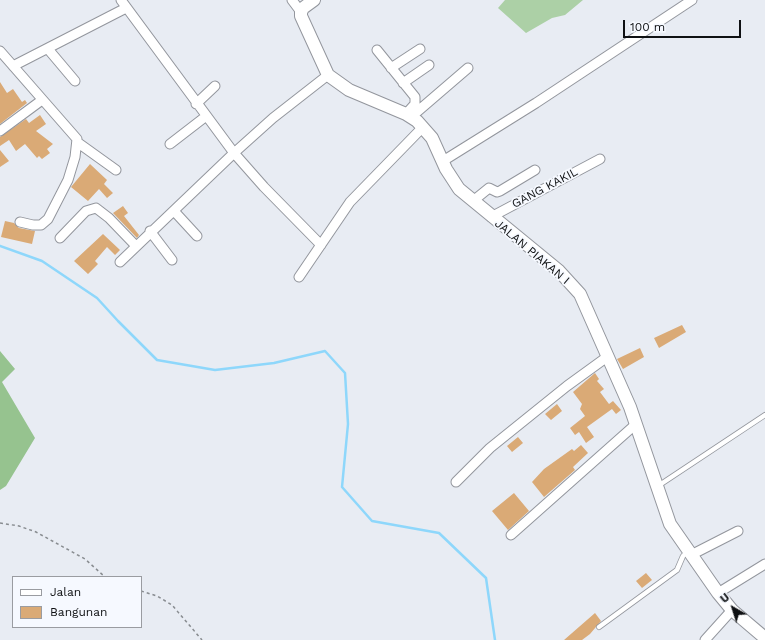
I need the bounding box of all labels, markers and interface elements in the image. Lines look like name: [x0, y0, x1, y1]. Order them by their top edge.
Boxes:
scale bar: [625, 12, 743, 38]
text: 100 m: [630, 20, 665, 34]
street label: GANG KAKIL: [510, 165, 580, 211]
street label: JALAN PIAKAN I: [492, 216, 572, 288]
legend: [12, 576, 142, 628]
text: Jalan: [50, 585, 81, 599]
north arrow: [713, 588, 753, 628]
text: U: [718, 591, 732, 606]
text: Bangunan: [50, 605, 108, 619]

